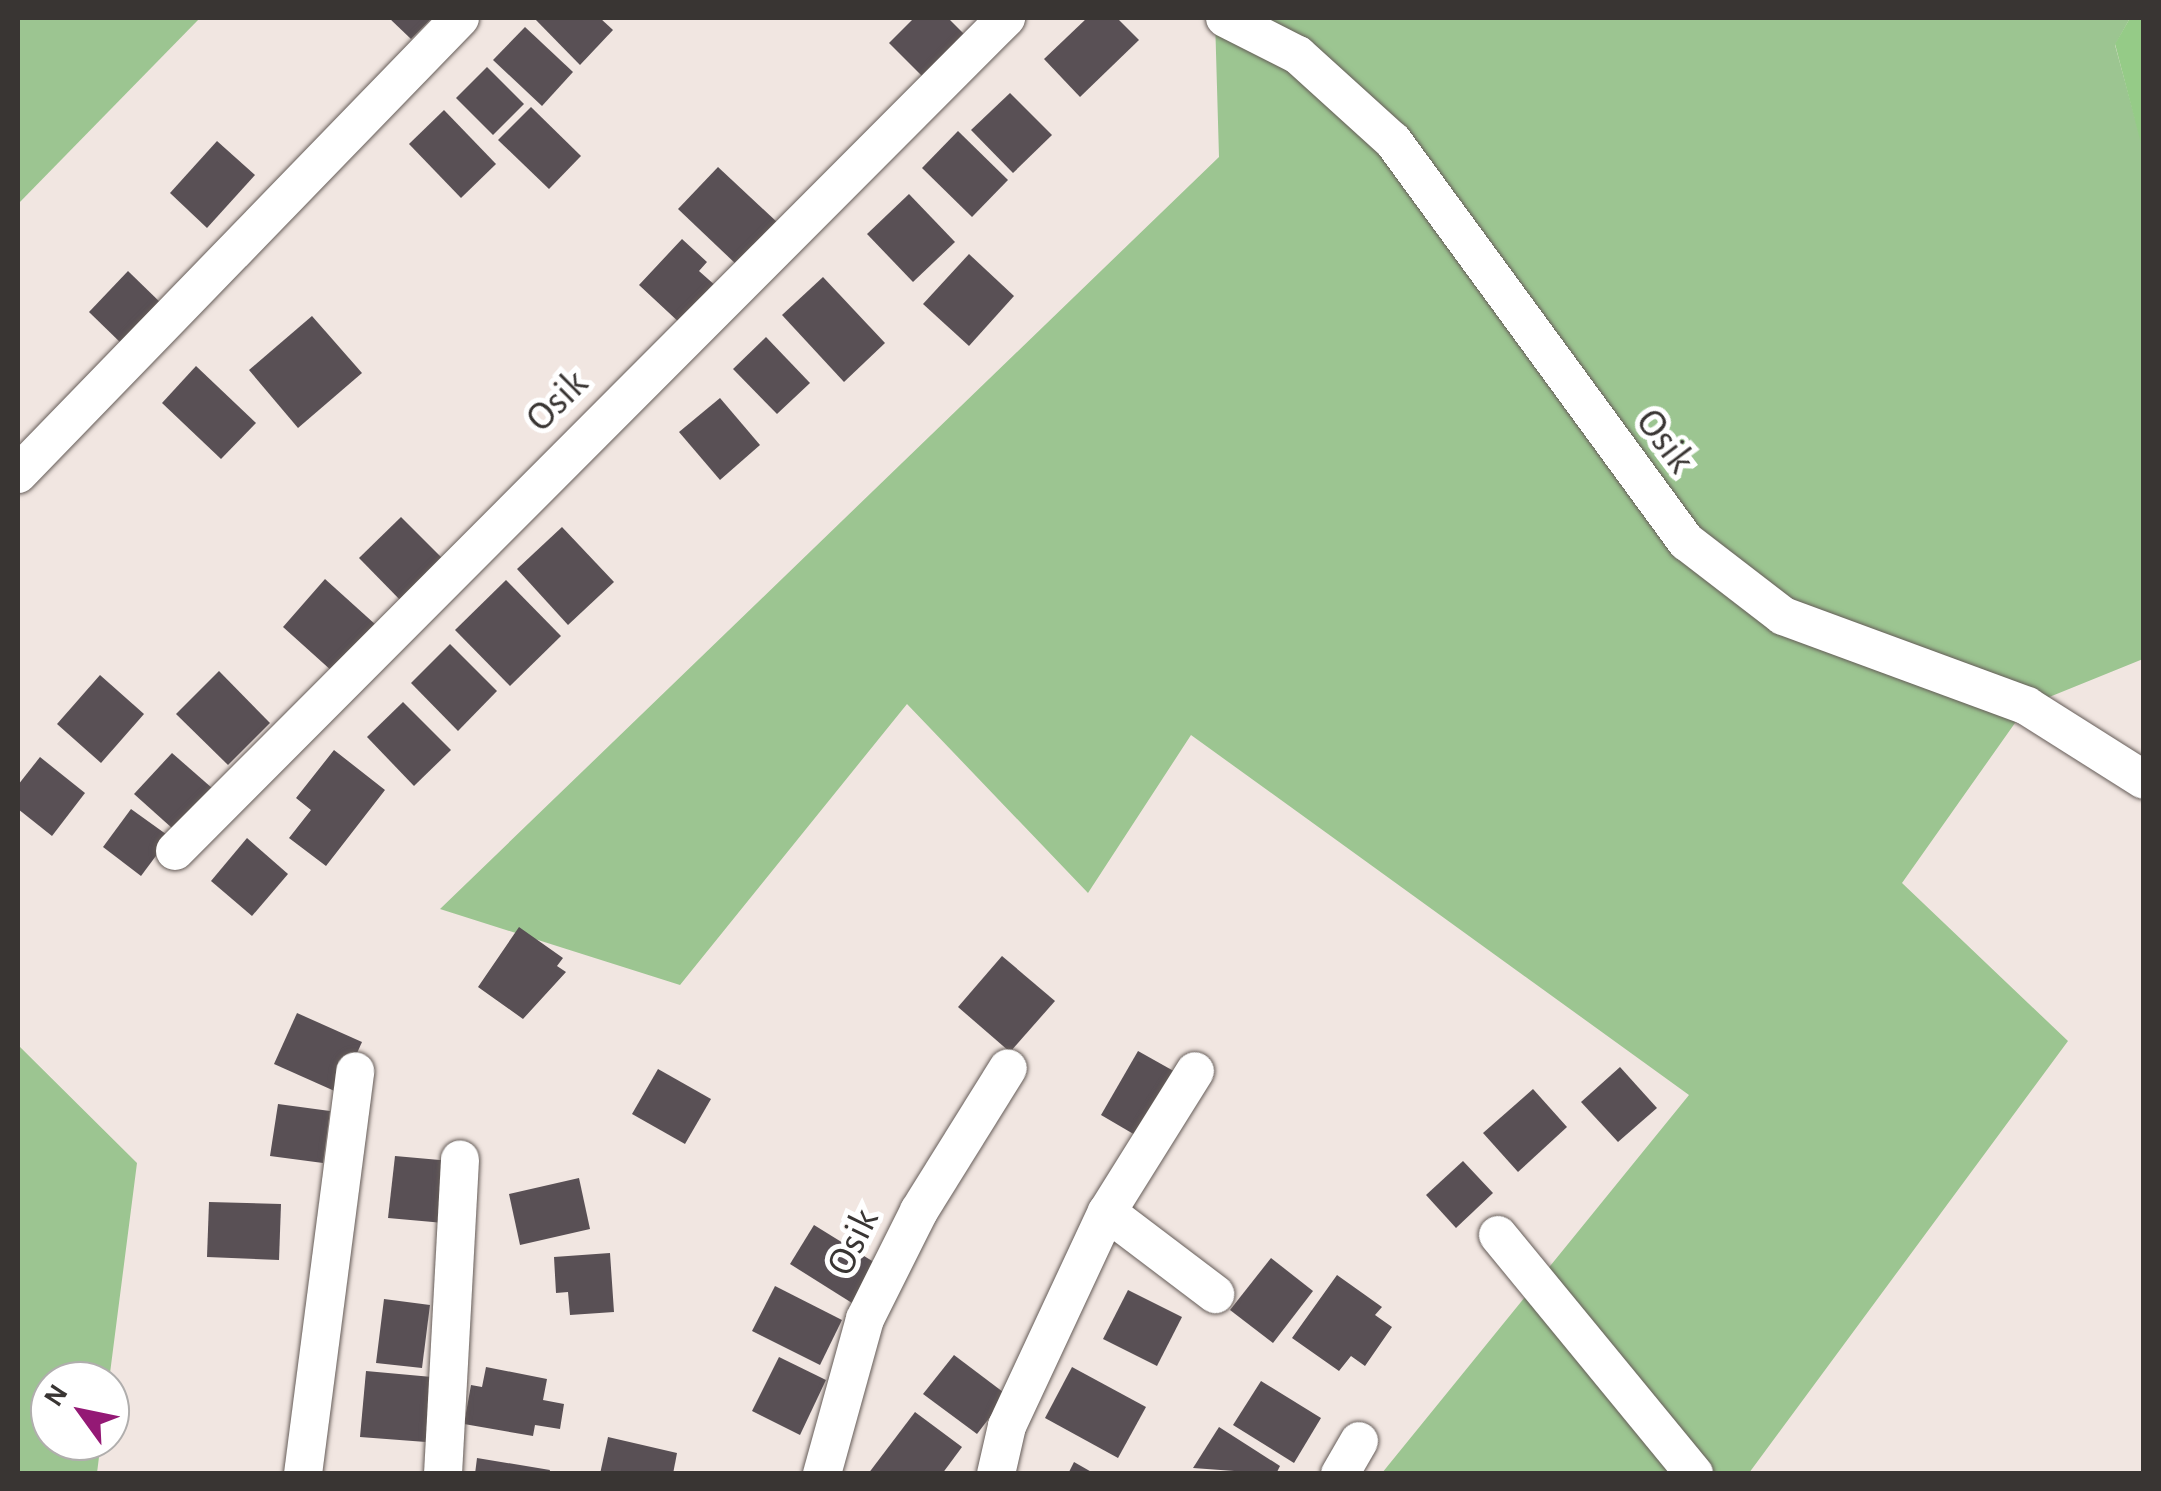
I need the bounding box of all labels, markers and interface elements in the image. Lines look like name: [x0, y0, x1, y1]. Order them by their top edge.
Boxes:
street label: Osik: [516, 360, 598, 442]
street label: Osik: [1625, 399, 1705, 483]
street label: Osik: [816, 1201, 890, 1283]
north arrow: [30, 1361, 130, 1461]
text: N: [39, 1380, 74, 1412]

